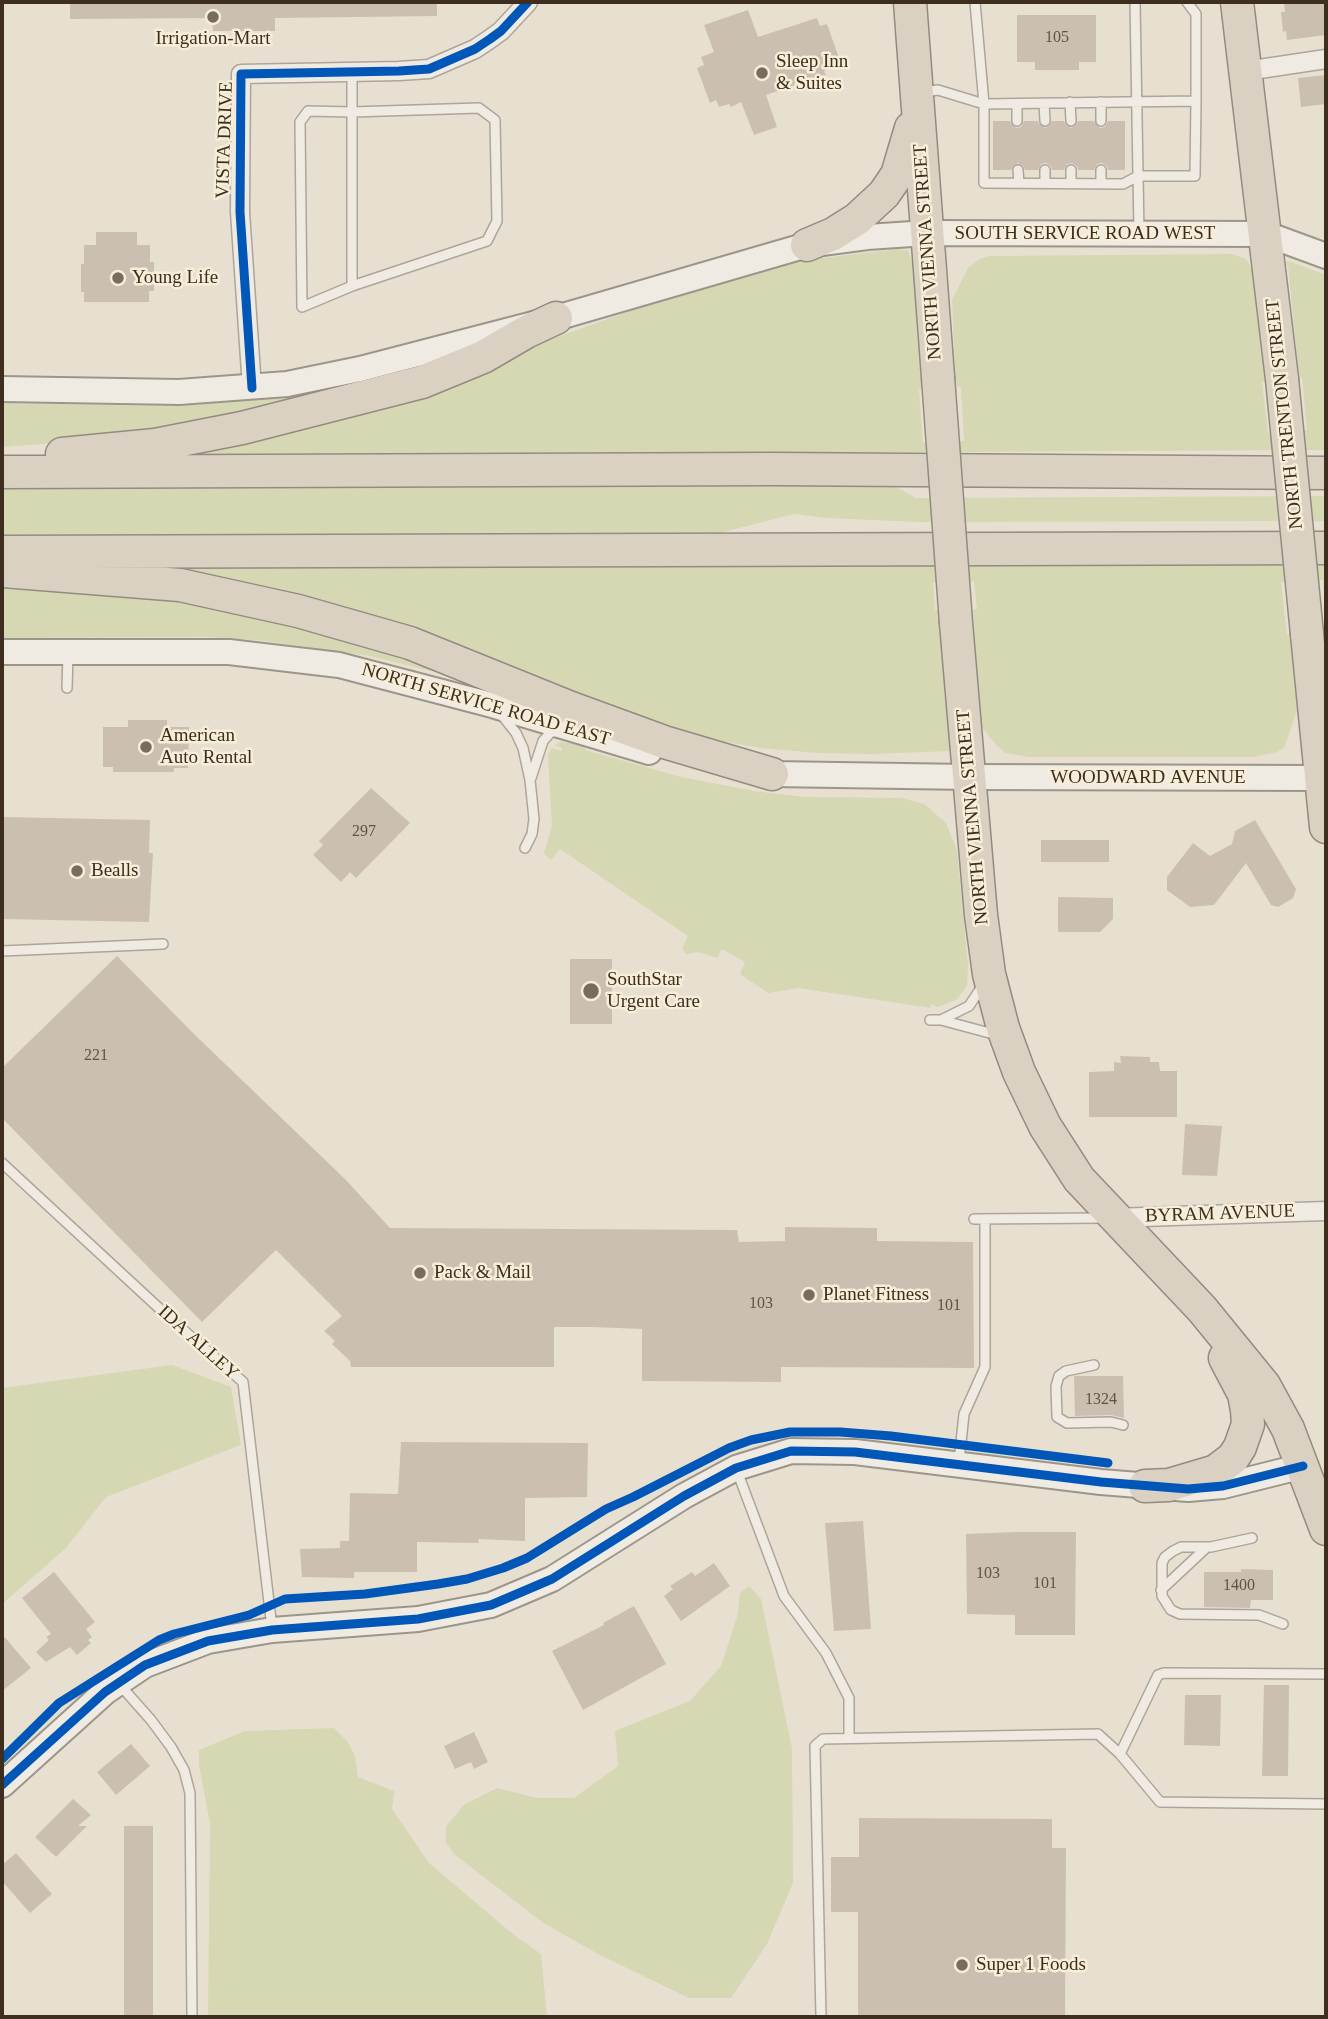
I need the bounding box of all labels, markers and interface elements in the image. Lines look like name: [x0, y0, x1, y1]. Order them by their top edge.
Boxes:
marker: Irrigation-Mart: [205, 9, 221, 25]
place label: Irrigation-Mart: [155, 28, 271, 50]
house number: 105: [1045, 28, 1069, 48]
place label: Sleep Inn & Suites: [776, 51, 848, 95]
marker: Sleep Inn & Suites: [754, 65, 770, 81]
street label: VISTA DRIVE: [212, 81, 238, 199]
street label: NORTH VIENNA STREET: [909, 143, 947, 361]
street label: SOUTH SERVICE ROAD WEST: [955, 223, 1215, 245]
place label: Young Life: [132, 267, 218, 289]
marker: Young Life: [110, 270, 126, 286]
street label: NORTH TRENTON STREET: [1262, 298, 1308, 530]
street label: NORTH SERVICE ROAD EAST: [359, 659, 613, 751]
street label: NORTH VIENNA STREET: [952, 708, 994, 926]
place label: American Auto Rental: [160, 725, 252, 769]
marker: American Auto Rental: [138, 739, 154, 755]
street label: WOODWARD AVENUE: [1050, 767, 1246, 789]
house number: 297: [352, 822, 376, 842]
place label: Bealls: [91, 860, 138, 882]
marker: Bealls: [69, 863, 85, 879]
place label: SouthStar Urgent Care: [607, 969, 700, 1013]
marker: SouthStar Urgent Care: [581, 981, 601, 1001]
house number: 221: [84, 1046, 108, 1066]
street label: BYRAM AVENUE: [1145, 1200, 1295, 1228]
place label: Pack & Mail: [434, 1262, 531, 1284]
marker: Pack & Mail: [412, 1265, 428, 1281]
place label: Planet Fitness: [823, 1284, 929, 1306]
marker: Planet Fitness: [801, 1287, 817, 1303]
house number: 103: [749, 1294, 773, 1314]
house number: 101: [937, 1296, 961, 1316]
street label: IDA ALLEY: [153, 1301, 243, 1385]
house number: 1324: [1085, 1390, 1117, 1410]
house number: 103: [976, 1564, 1000, 1584]
house number: 101: [1033, 1574, 1057, 1594]
house number: 1400: [1223, 1576, 1255, 1596]
place label: Super 1 Foods: [976, 1954, 1086, 1976]
marker: Super 1 Foods: [954, 1957, 970, 1973]

